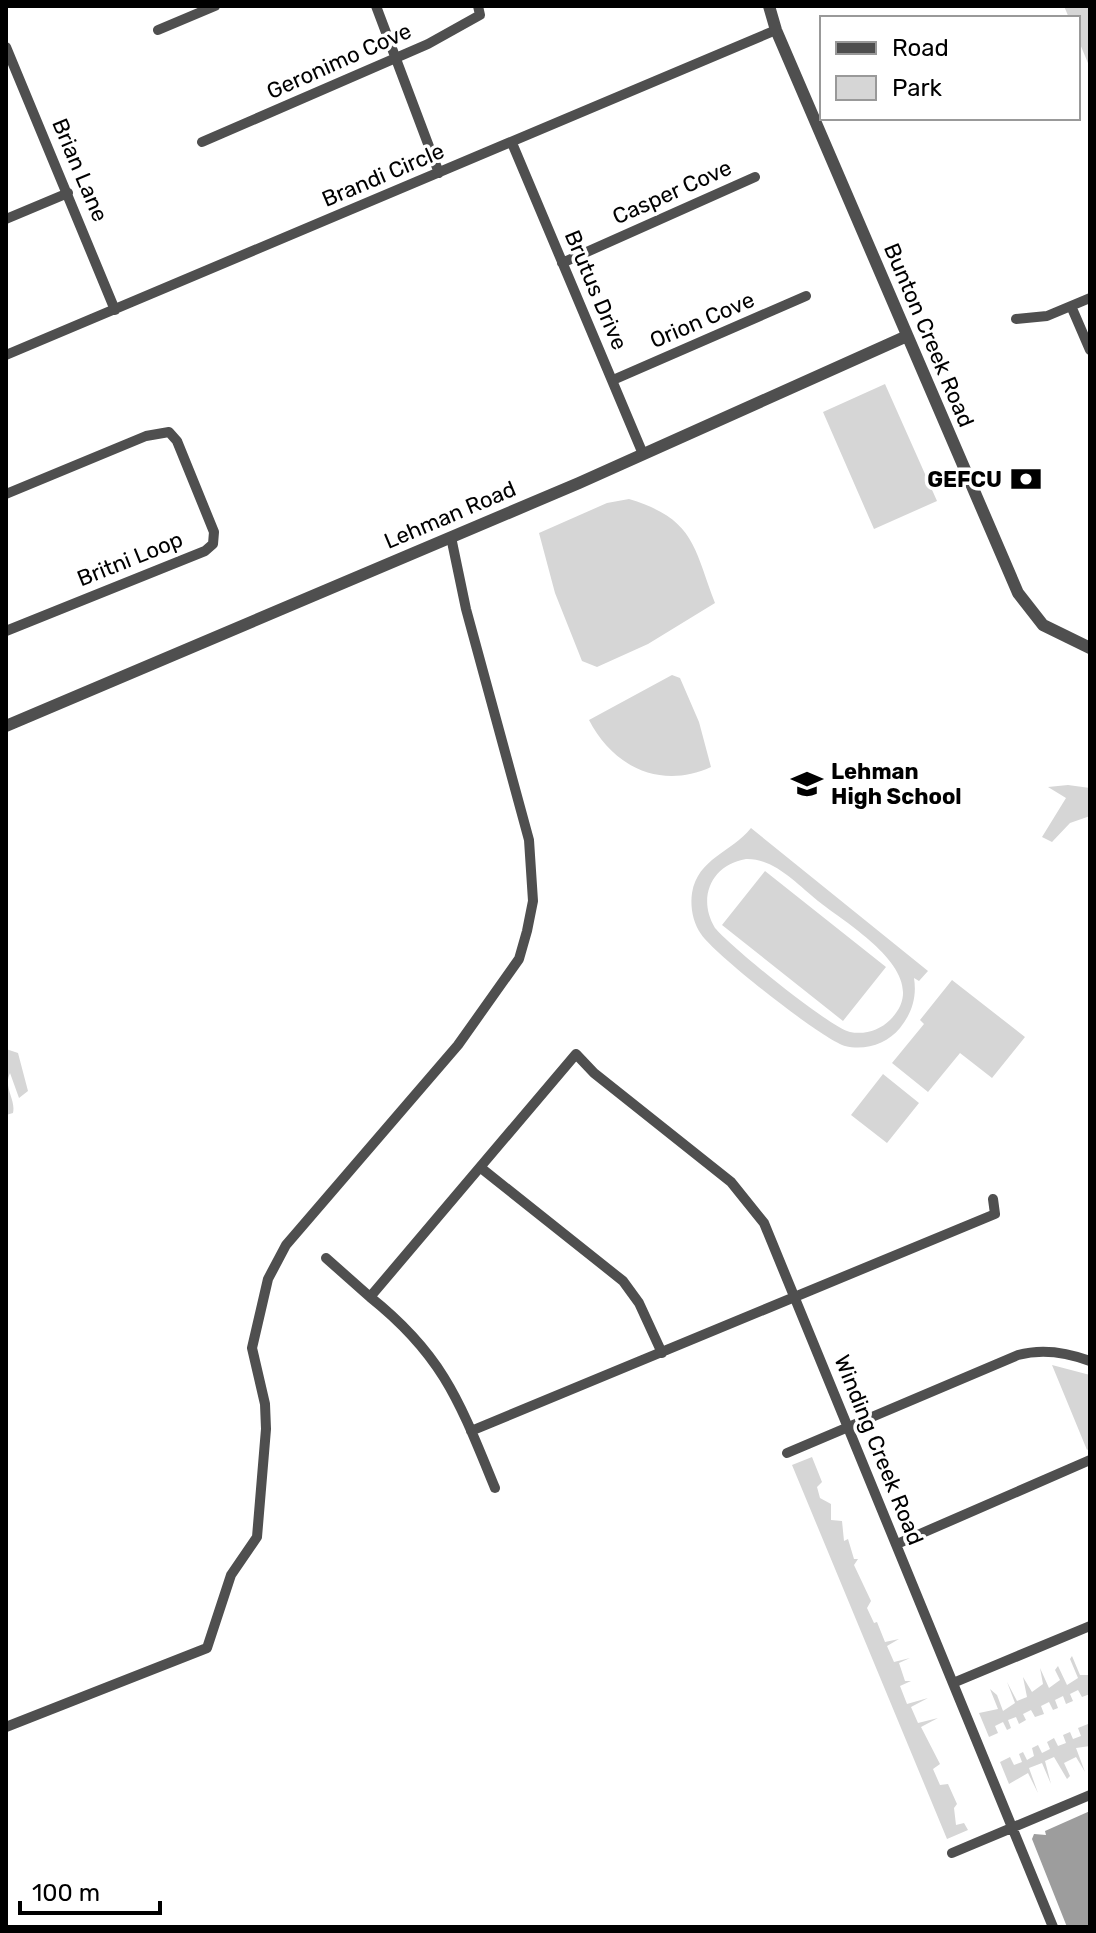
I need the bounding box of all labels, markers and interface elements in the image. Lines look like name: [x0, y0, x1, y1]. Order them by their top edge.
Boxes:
legend: [820, 16, 1080, 120]
street label: Geronimo Cove: [263, 17, 415, 105]
text: Road: [892, 34, 949, 62]
text: Park: [892, 74, 943, 102]
street label: Brian Lane: [46, 114, 114, 226]
street label: Brandi Circle: [318, 137, 448, 213]
street label: Casper Cove: [608, 154, 736, 230]
street label: Brutus Drive: [559, 226, 633, 354]
street label: Bunton Creek Road: [878, 239, 980, 431]
street label: Orion Cove: [646, 286, 758, 354]
bank icon: GEFCU: [1009, 462, 1043, 496]
place label: GEFCU: [927, 466, 1002, 493]
street label: Lehman Road: [380, 475, 520, 555]
street label: Britni Loop: [73, 526, 187, 592]
place label: Lehman High School: [831, 758, 962, 810]
school or university icon: Lehman High School: [790, 767, 824, 801]
street label: Winding Creek Road: [829, 1351, 929, 1549]
scale bar: [20, 1865, 160, 1915]
text: 100 m: [32, 1879, 100, 1907]

